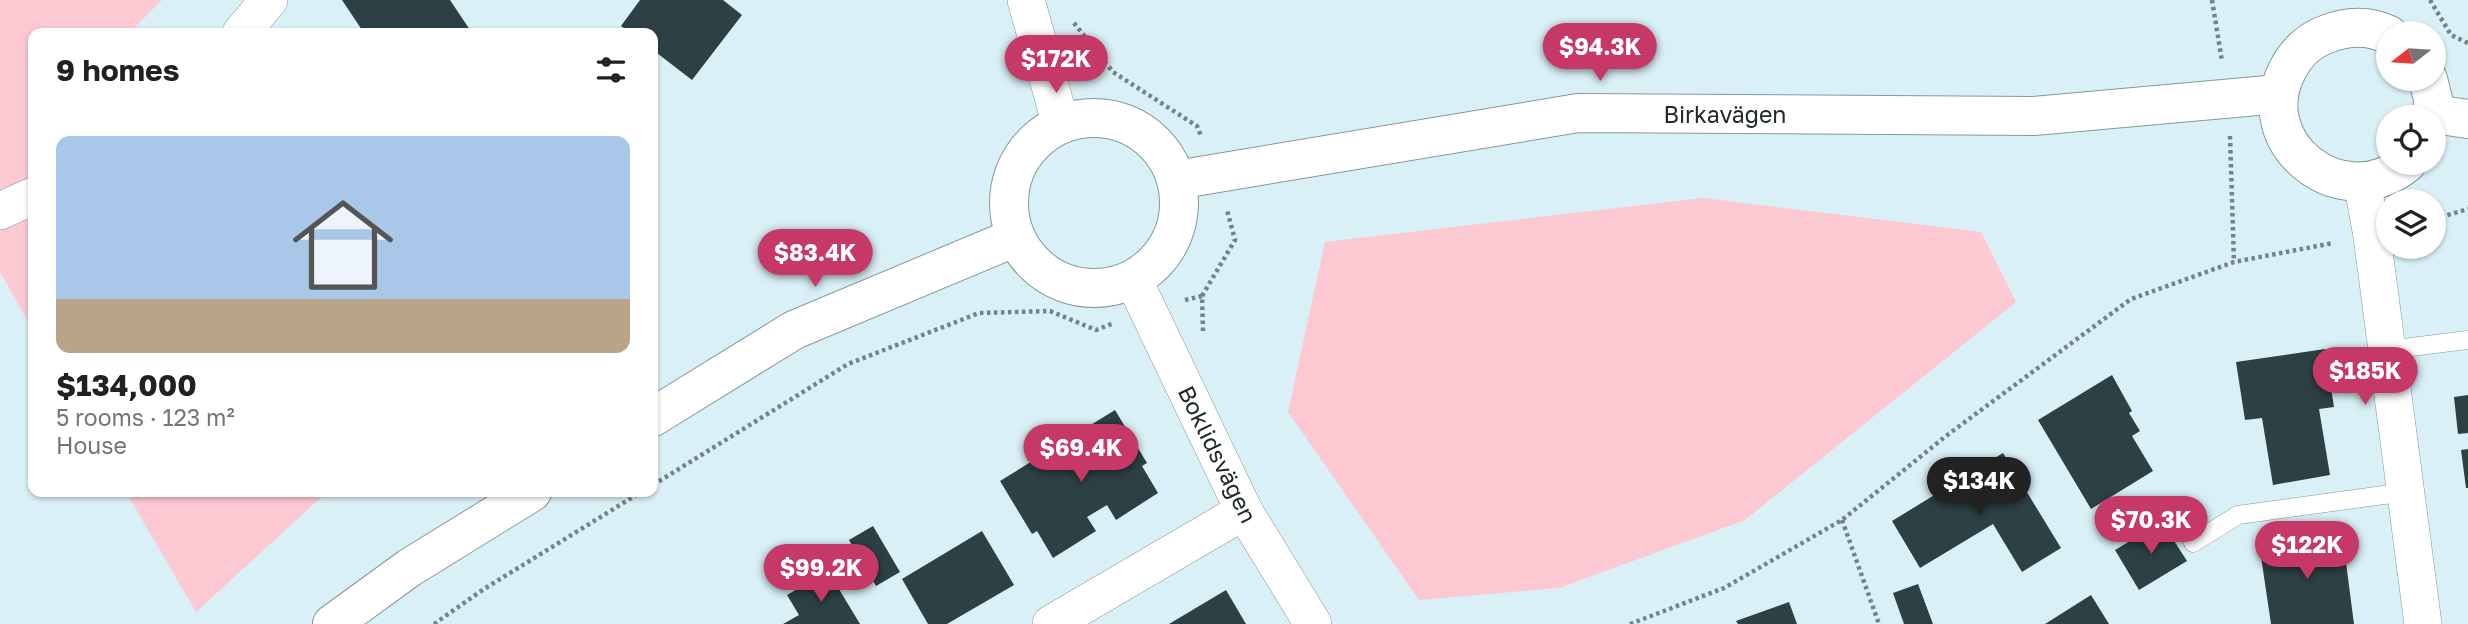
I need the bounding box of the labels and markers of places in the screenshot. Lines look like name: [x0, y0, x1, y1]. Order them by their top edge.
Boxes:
pin: $94.3K: [1543, 24, 1657, 83]
pin: $172K: [1007, 36, 1105, 95]
pin: $83.4K: [758, 230, 872, 289]
pin: $185K: [2316, 348, 2414, 407]
pin: $69.4K: [1024, 424, 1138, 484]
pin: $134K: [1930, 458, 2028, 517]
pin: $70.3K: [2094, 496, 2208, 556]
pin: $122K: [2258, 522, 2356, 581]
pin: $99.2K: [764, 544, 878, 604]

